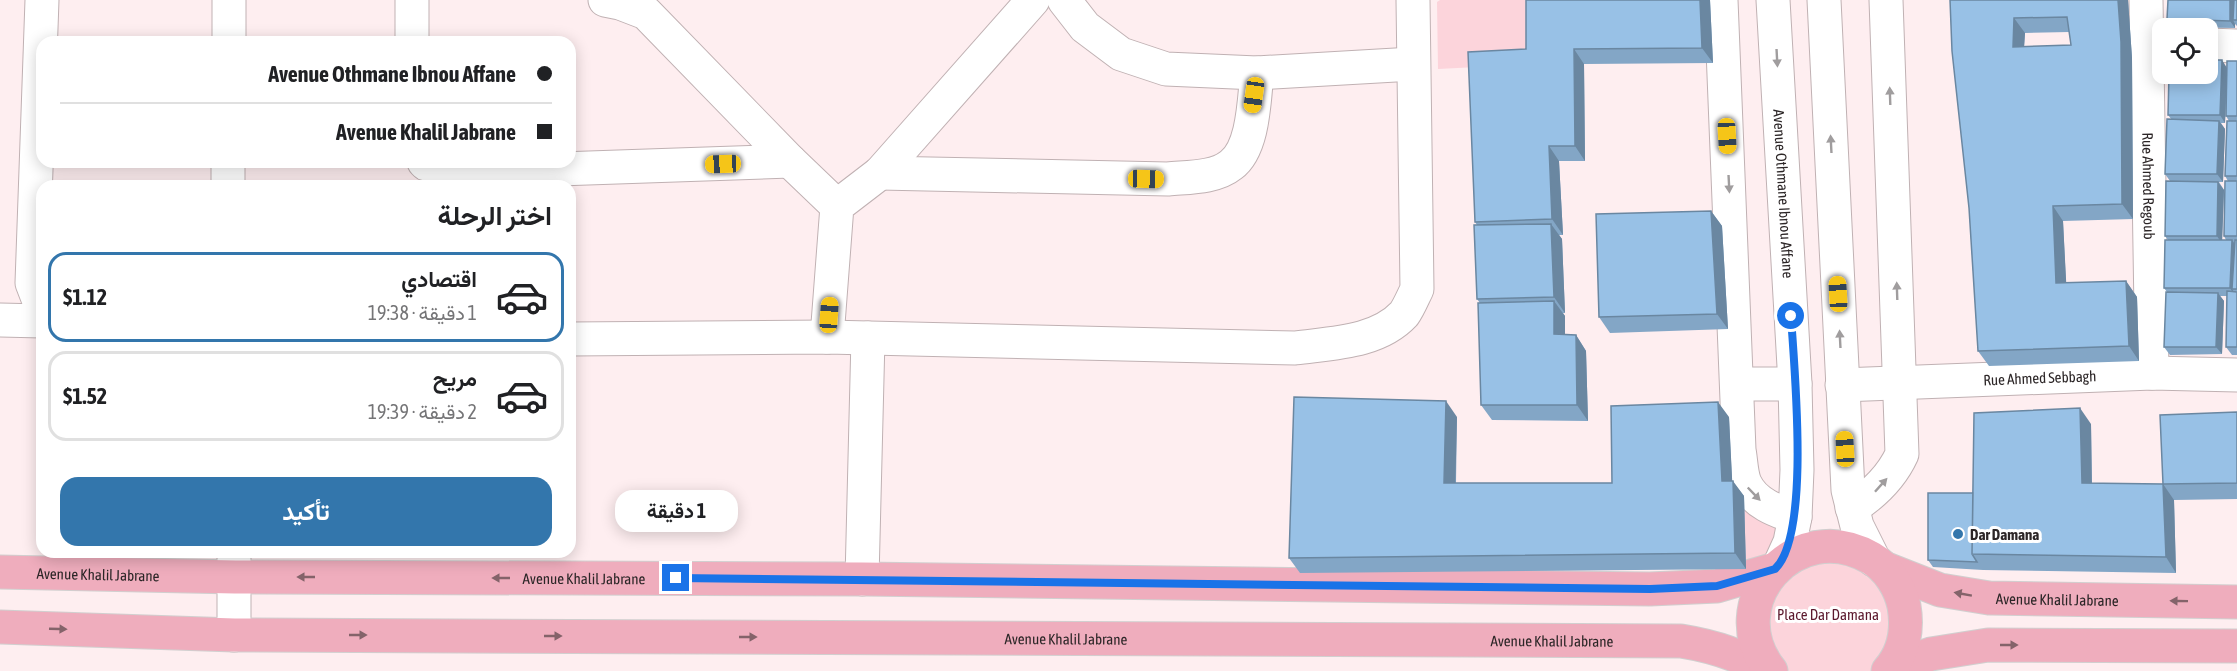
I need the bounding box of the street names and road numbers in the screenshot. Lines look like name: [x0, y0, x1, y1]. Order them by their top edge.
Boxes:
street label: Avenue Othmane Ibnou Affane: [1771, 109, 1797, 279]
street label: Rue Ahmed Regoub: [2140, 132, 2158, 240]
street label: Rue Ahmed Sebbagh: [1983, 367, 2097, 388]
street label: Avenue Khalil Jabrane: [36, 564, 160, 584]
street label: Avenue Khalil Jabrane: [522, 569, 646, 587]
street label: Avenue Khalil Jabrane: [1996, 590, 2119, 609]
street label: Avenue Khalil Jabrane: [1004, 630, 1128, 647]
street label: Avenue Khalil Jabrane: [1490, 632, 1614, 649]

